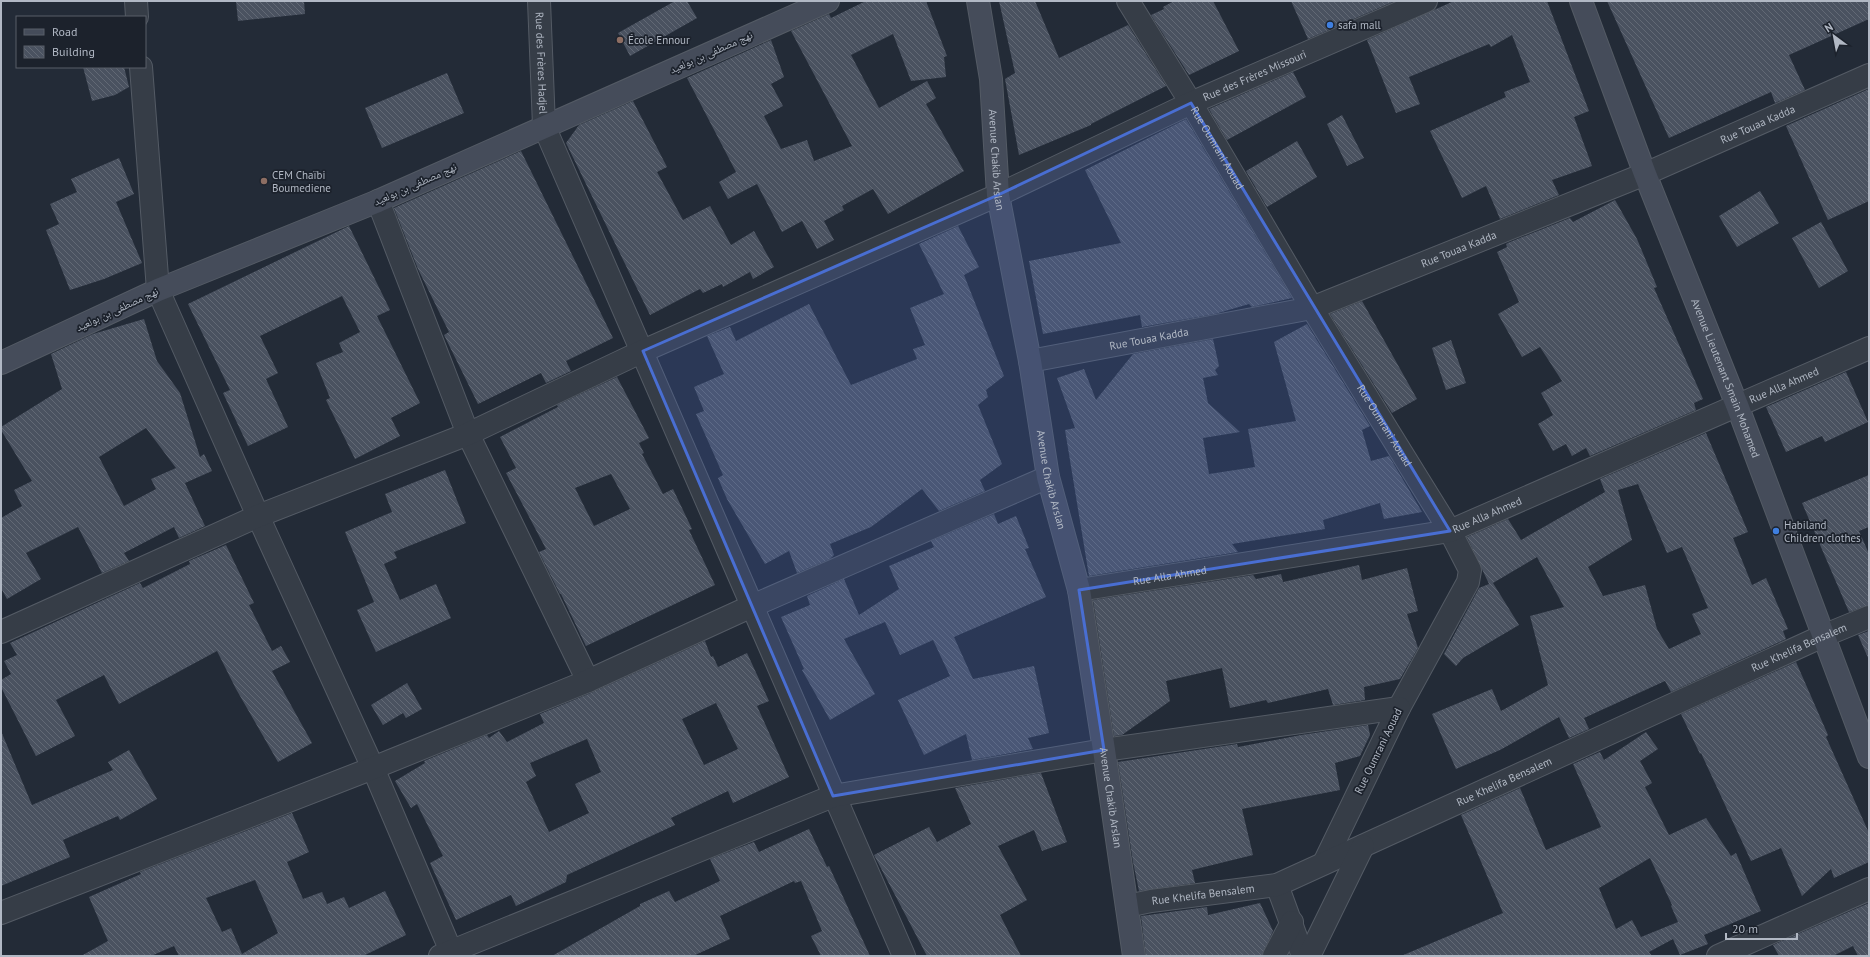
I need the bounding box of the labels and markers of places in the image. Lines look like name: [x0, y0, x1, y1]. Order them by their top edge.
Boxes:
place label: safa mall: [1338, 18, 1382, 32]
marker: safa mall: [1325, 20, 1335, 30]
place label: École Ennour: [628, 33, 690, 47]
marker: École Ennour: [615, 35, 625, 45]
place label: CEM Chaïbi Boumediene: [272, 168, 331, 195]
marker: CEM Chaïbi Boumediene: [259, 176, 269, 186]
place label: Habiland Children clothes: [1784, 518, 1861, 545]
marker: Habiland Children clothes: [1771, 526, 1781, 536]

